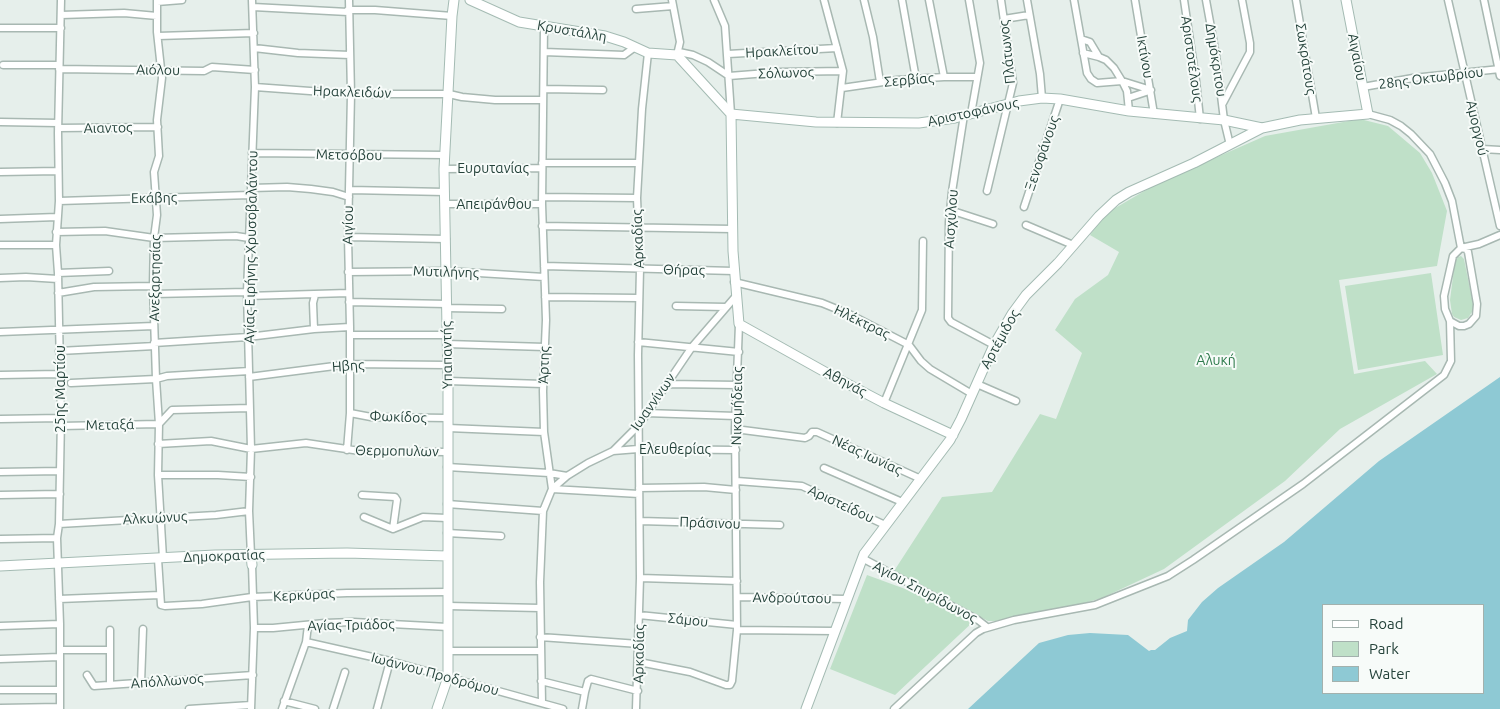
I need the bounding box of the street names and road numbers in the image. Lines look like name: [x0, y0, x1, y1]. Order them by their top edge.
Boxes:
street label: Αριστοτέλους: [1178, 15, 1206, 103]
street label: Κρυστάλλη: [536, 17, 608, 45]
street label: Πλάτωνος: [995, 19, 1019, 85]
street label: Δημόκριτου: [1202, 22, 1230, 98]
street label: Σωκράτους: [1292, 22, 1320, 96]
street label: Αιγαίου: [1344, 32, 1370, 82]
street label: Ικτίνου: [1133, 34, 1157, 80]
street label: Ηρακλείτου: [745, 41, 819, 61]
street label: Αιόλου: [136, 61, 180, 79]
street label: 28ης Οκτωβρίου: [1377, 63, 1485, 93]
street label: Σόλωνος: [758, 64, 814, 82]
street label: Σερβίας: [883, 69, 935, 91]
street label: Ηρακλειδών: [313, 82, 391, 102]
street label: Αριστοφάνους: [926, 94, 1020, 130]
street label: Αμοργού: [1462, 99, 1492, 157]
street label: Ξενοφάνους: [1021, 113, 1063, 193]
street label: Αιαντος: [83, 119, 133, 137]
street label: Μετσόβου: [316, 146, 382, 164]
street label: Αγίας Ειρήνης Χρυσοβαλάντου: [241, 150, 261, 344]
street label: Ευρυτανίας: [457, 160, 529, 176]
street label: Εκάβης: [131, 189, 177, 207]
street label: Αισχύλου: [941, 189, 961, 249]
street label: Απειράνθου: [456, 196, 532, 212]
street label: Αιγίου: [339, 205, 357, 245]
street label: Αρκαδίας: [629, 209, 647, 269]
street label: Ανεξαρτησίας: [146, 234, 164, 322]
street label: Θήρας: [663, 261, 705, 279]
street label: Μυτιλήνης: [413, 262, 479, 282]
street label: Ηλέκτρας: [831, 301, 893, 343]
street label: Αρτέμιδος: [977, 307, 1023, 371]
street label: Υπαπαντής: [438, 321, 456, 389]
street label: 25ης Μαρτίου: [52, 345, 68, 433]
street label: Άρτης: [535, 346, 553, 384]
street label: Ηβης: [331, 356, 365, 376]
street label: Αθηνάς: [820, 364, 870, 400]
street label: Νικομήδειας: [728, 366, 746, 446]
street label: Ιωαννίνων: [627, 370, 679, 434]
street label: Φωκίδος: [369, 408, 427, 426]
street label: Μεταξά: [86, 416, 134, 434]
street label: Νέας Ιωνίας: [829, 431, 905, 479]
street label: Ελευθερίας: [639, 441, 711, 457]
street label: Θερμοπυλων: [355, 442, 439, 460]
street label: Αριστείδου: [805, 481, 877, 527]
street label: Αλκυώνυς: [122, 508, 188, 528]
street label: Πράσινου: [679, 514, 741, 532]
street label: Δημοκρατίας: [183, 546, 265, 566]
street label: Αγίου Σπυρίδωνος: [870, 557, 980, 627]
street label: Κερκύρας: [273, 585, 335, 605]
street label: Ανδρούτσου: [752, 589, 832, 607]
street label: Σάμου: [667, 610, 709, 630]
street label: Αγίας Τριάδος: [307, 616, 395, 634]
street label: Αρκαδίας: [630, 624, 648, 684]
street label: Ιωάννου Προδρόμου: [369, 649, 501, 699]
street label: Απόλλωνος: [130, 670, 204, 692]

